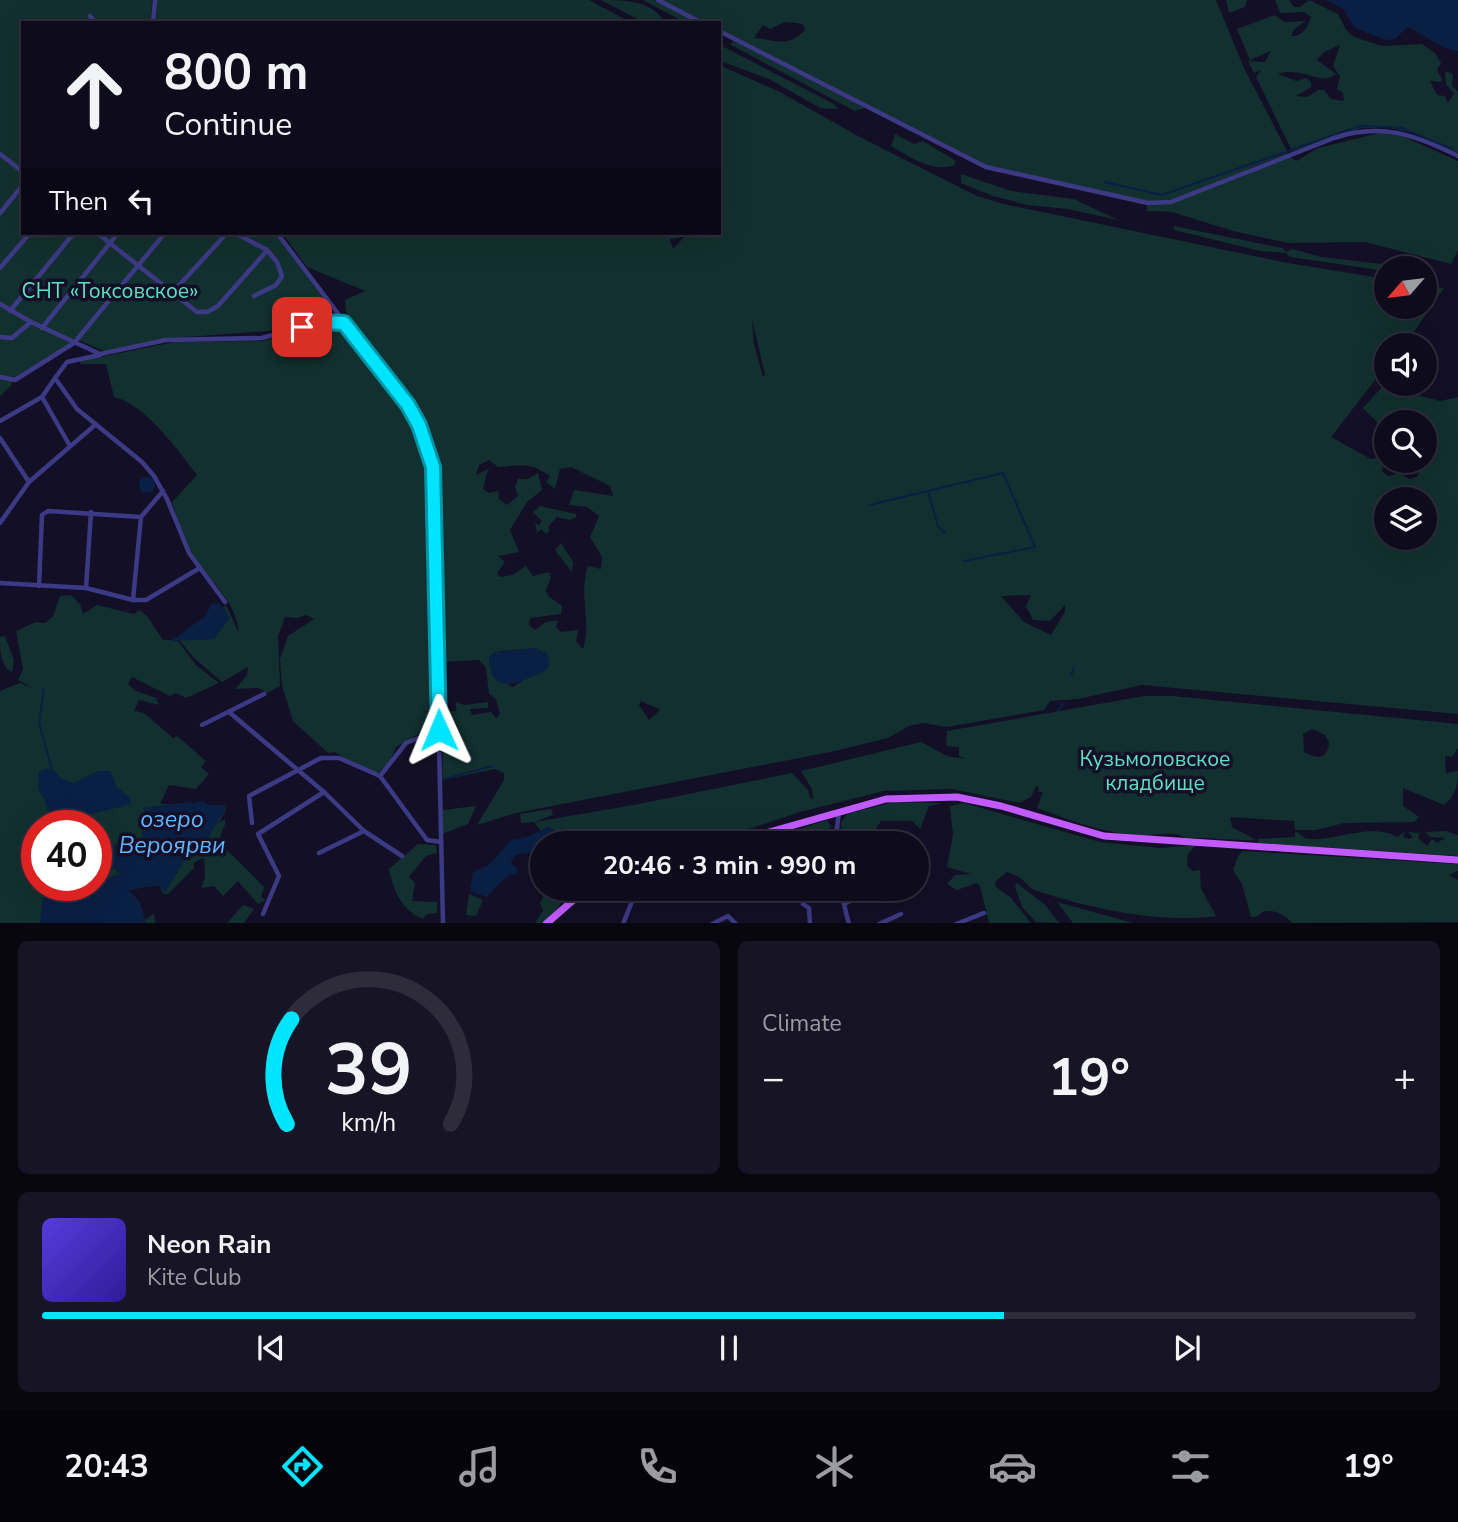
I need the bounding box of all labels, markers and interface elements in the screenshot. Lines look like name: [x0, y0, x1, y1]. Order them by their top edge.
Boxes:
text: 800 m: [164, 39, 308, 106]
icon: ahead: [49, 49, 140, 140]
text: Continue: [164, 103, 292, 146]
icon: left: [122, 182, 160, 220]
text: Then: [49, 184, 108, 219]
north arrow: [1374, 256, 1437, 318]
map controls: [1374, 256, 1437, 550]
park label: СНТ «Токсовское»: [22, 277, 198, 305]
pin: [272, 297, 332, 357]
icon: arrive: [283, 308, 321, 346]
button: sound: [1374, 333, 1437, 396]
button: search: [1374, 410, 1437, 473]
button: layers: [1374, 487, 1437, 550]
position arrow: [402, 693, 476, 767]
park label: Кузьмоловское кладбище: [1080, 745, 1230, 797]
water label: озеро Вероярви: [119, 804, 225, 861]
speed limit sign: 40: [21, 810, 112, 901]
text: 20:46 · 3 min · 990 m: [603, 848, 856, 883]
text: Climate: [762, 1008, 842, 1039]
text: 39: [325, 1020, 413, 1120]
text: 19°: [1048, 1042, 1130, 1113]
text: −: [762, 1053, 785, 1104]
text: +: [1393, 1053, 1416, 1104]
text: km/h: [341, 1105, 397, 1139]
text: Neon Rain: [147, 1227, 272, 1262]
text: Kite Club: [147, 1262, 241, 1293]
icon: previous: [252, 1329, 290, 1367]
icon: pause: [710, 1329, 748, 1367]
icon: next: [1168, 1329, 1206, 1367]
icon: directions: [278, 1442, 327, 1491]
icon: music: [455, 1442, 504, 1491]
icon: phone: [633, 1442, 682, 1491]
icon: climate: [810, 1442, 859, 1491]
icon: car: [988, 1442, 1037, 1491]
icon: filters: [1166, 1442, 1215, 1491]
text: 20:43: [64, 1445, 149, 1488]
text: 19°: [1343, 1445, 1394, 1488]

